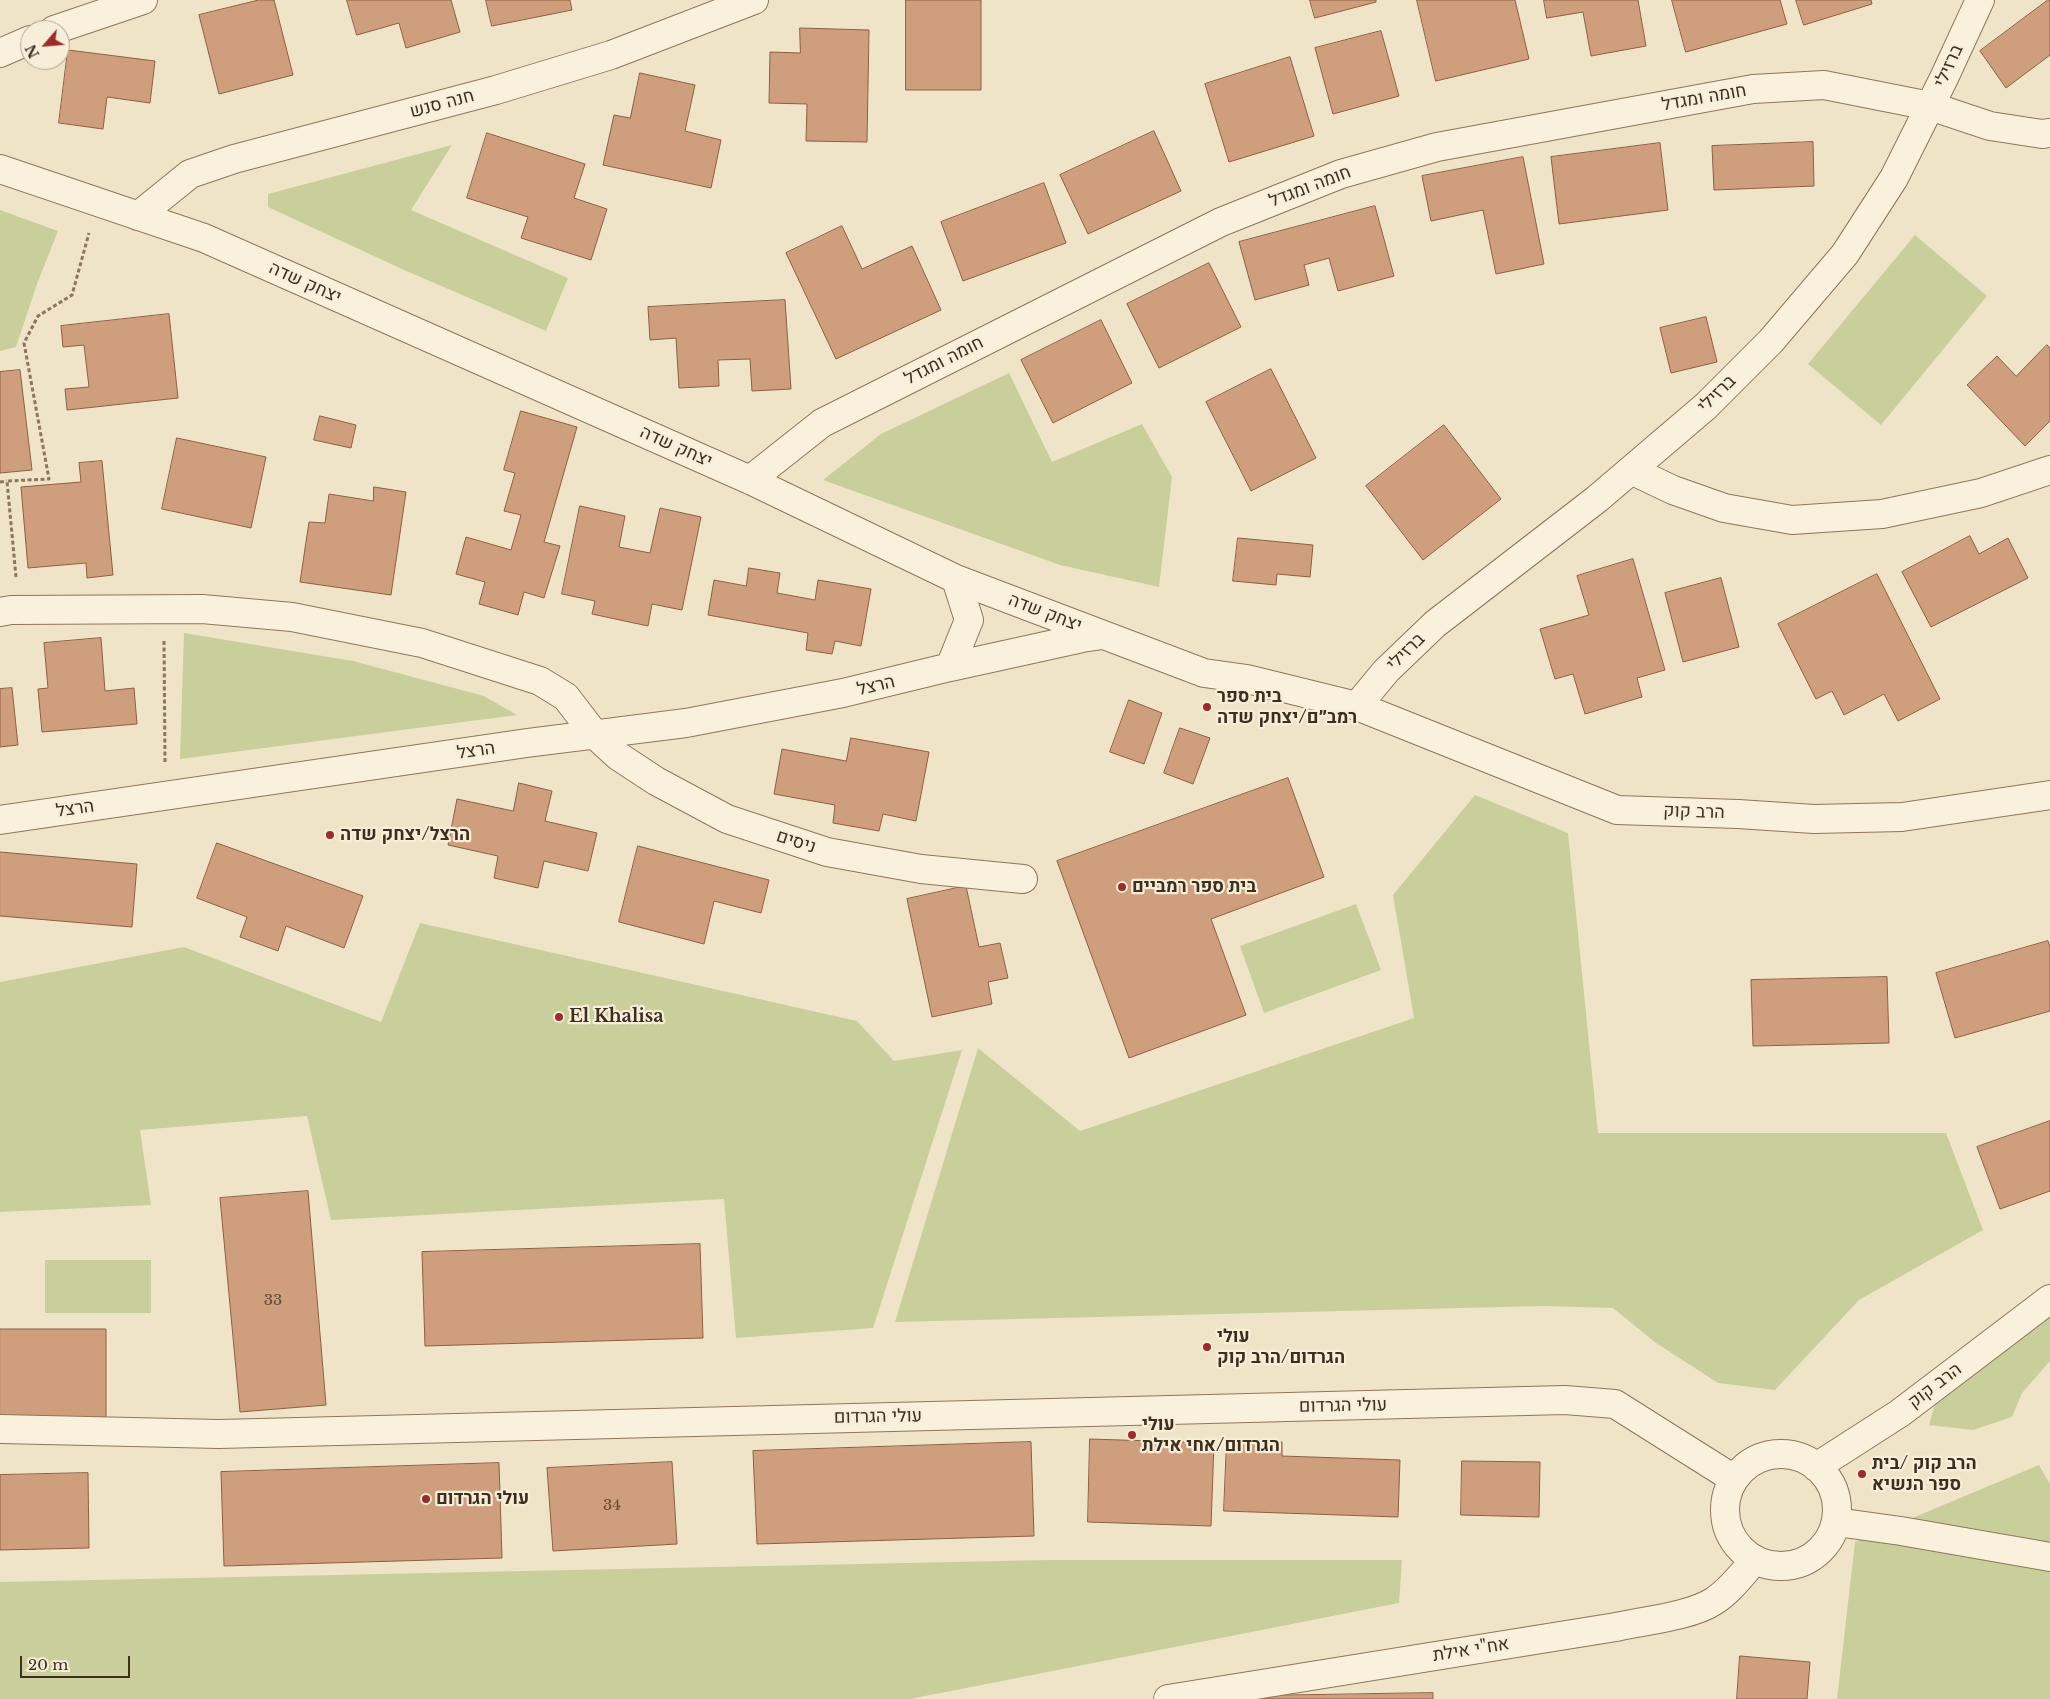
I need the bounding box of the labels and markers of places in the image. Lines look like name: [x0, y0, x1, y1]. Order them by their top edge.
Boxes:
place label: בית ספר רמב״ם/יצחק שדה: [1217, 686, 1357, 729]
marker: בית ספר רמב״ם/יצחק שדה: [1201, 701, 1213, 713]
place label: הרצל/יצחק שדה: [340, 824, 470, 846]
marker: הרצל/יצחק שדה: [324, 829, 336, 841]
place label: בית ספר רמביים: [1132, 876, 1256, 898]
marker: בית ספר רמביים: [1116, 881, 1128, 893]
place label: El Khalisa: [569, 1006, 664, 1028]
marker: El Khalisa: [553, 1011, 565, 1023]
place label: עולי הגרדום/הרב קוק: [1217, 1326, 1345, 1368]
marker: עולי הגרדום/הרב קוק: [1201, 1341, 1213, 1353]
place label: עולי הגרדום/אחי אילת: [1142, 1414, 1280, 1456]
marker: עולי הגרדום/אחי אילת: [1126, 1429, 1138, 1441]
place label: הרב קוק /בית ספר הנשיא: [1872, 1453, 1977, 1496]
marker: הרב קוק /בית ספר הנשיא: [1856, 1468, 1868, 1480]
place label: עולי הגרדום: [436, 1488, 529, 1510]
marker: עולי הגרדום: [420, 1493, 432, 1505]

